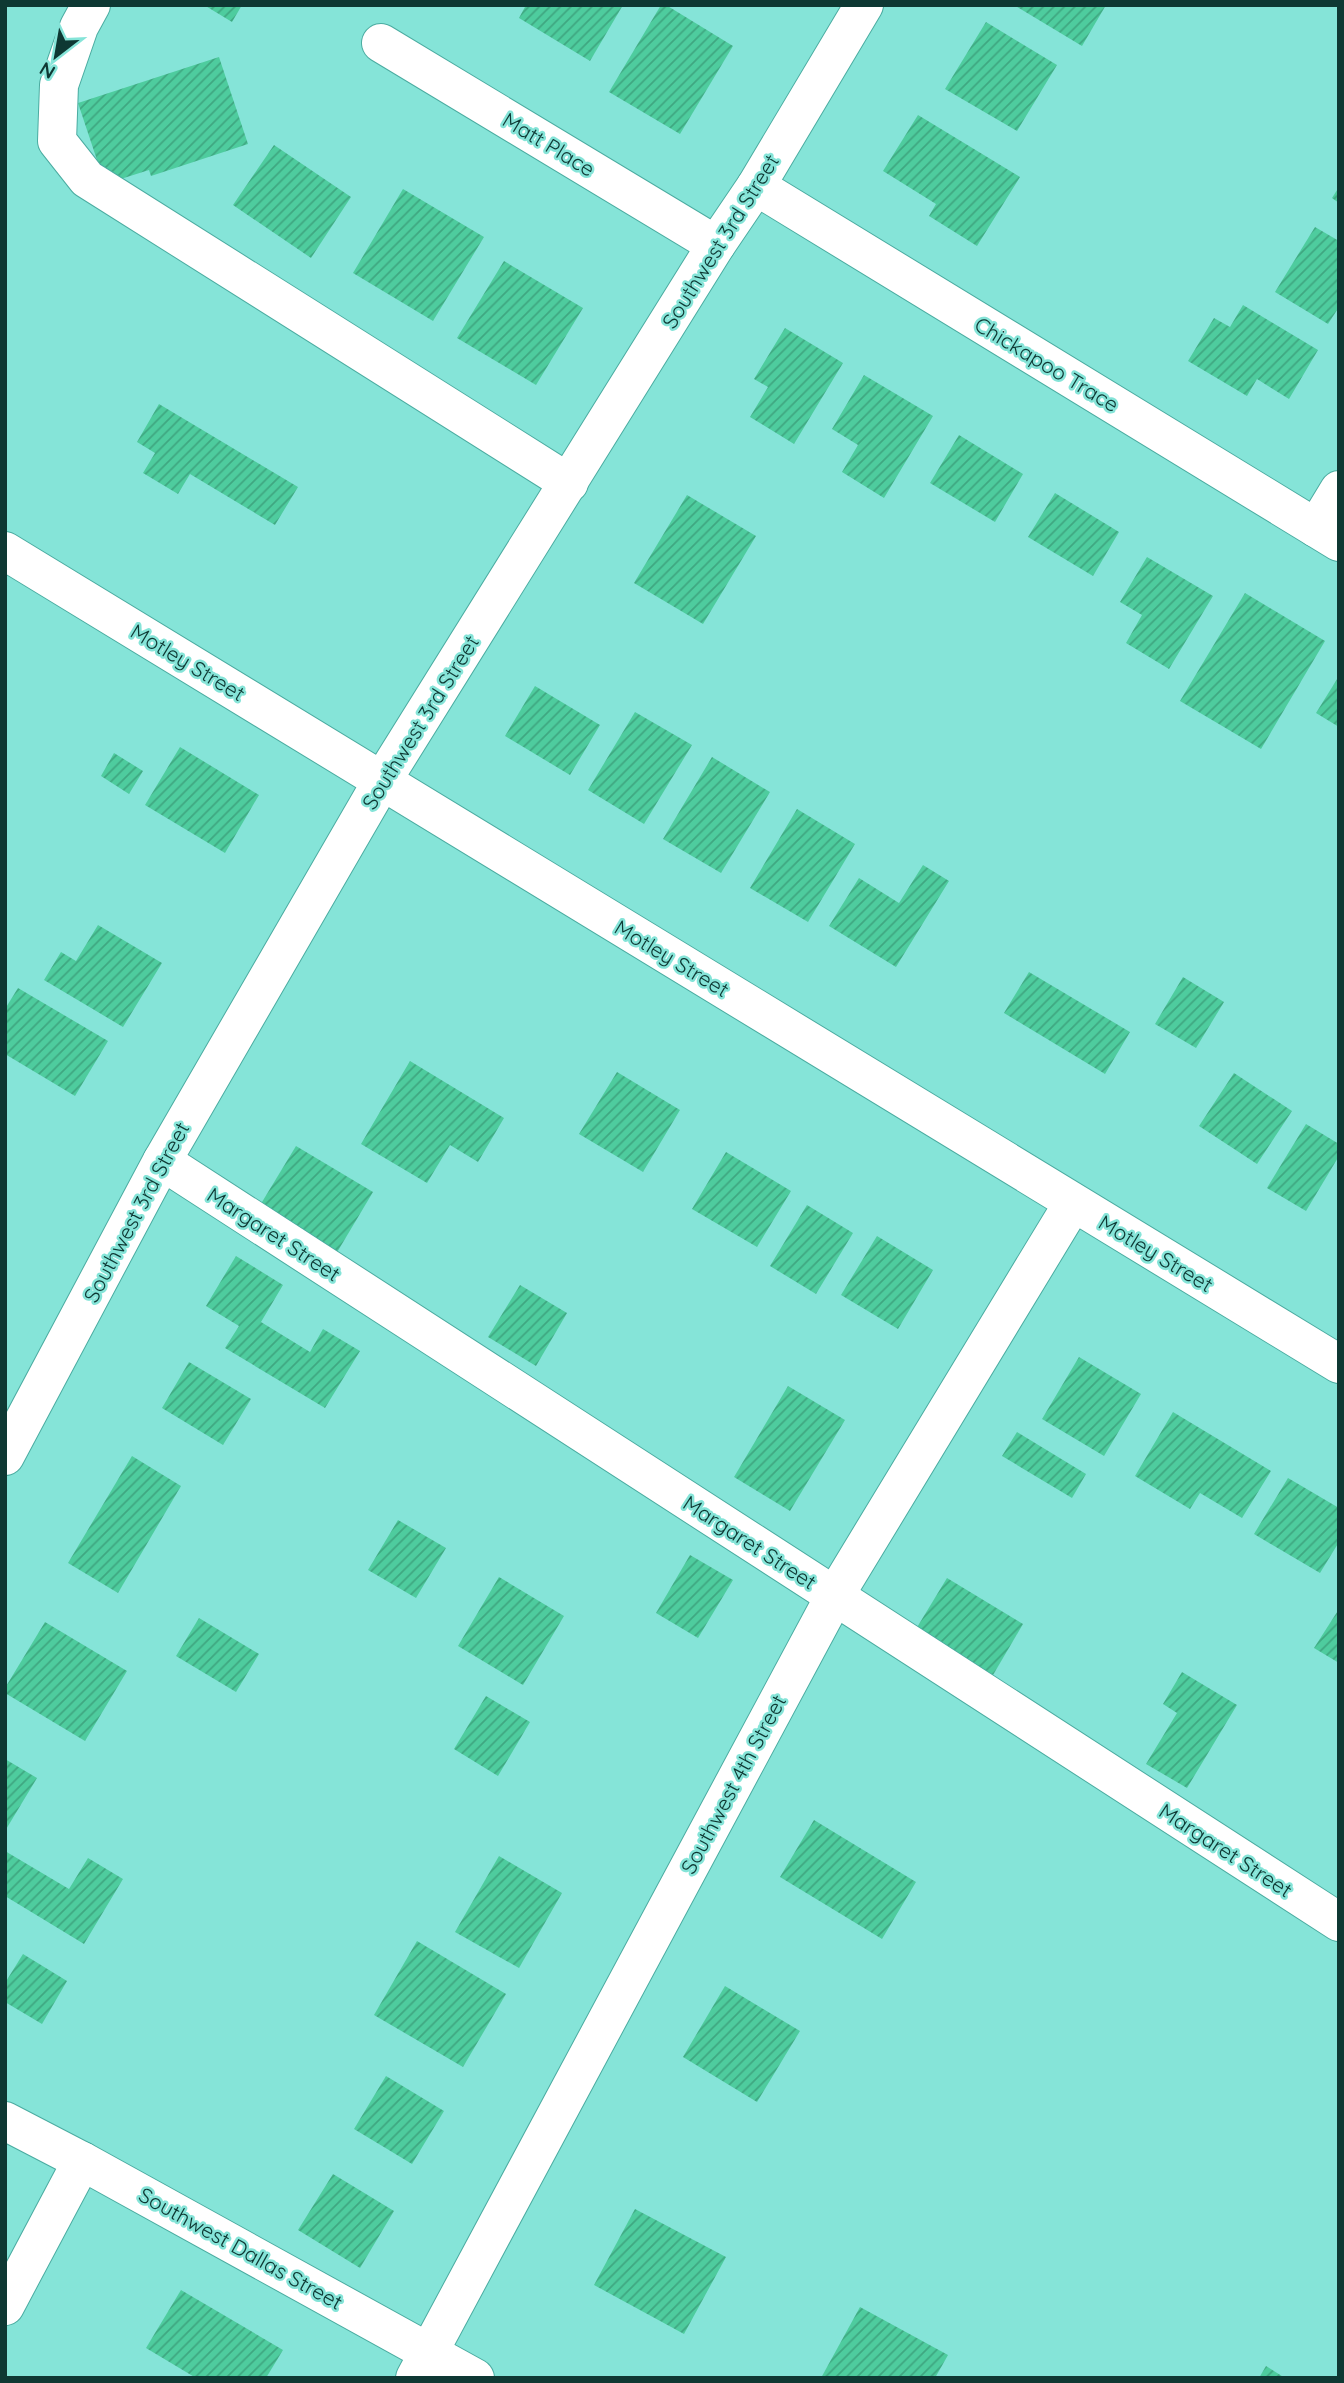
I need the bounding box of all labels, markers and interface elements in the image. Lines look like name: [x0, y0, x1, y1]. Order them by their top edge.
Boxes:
north arrow: [21, 21, 91, 91]
text: N: [35, 57, 59, 84]
street label: Matt Place: [498, 106, 600, 182]
street label: Southwest 3rd Street: [656, 149, 784, 333]
street label: Chickapoo Trace: [970, 311, 1124, 417]
street label: Motley Street: [126, 618, 250, 706]
street label: Southwest 3rd Street: [356, 630, 484, 814]
street label: Motley Street: [610, 914, 734, 1002]
street label: Southwest 3rd Street: [77, 1117, 195, 1307]
street label: Margaret Street: [203, 1181, 345, 1287]
street label: Motley Street: [1094, 1209, 1218, 1297]
street label: Margaret Street: [679, 1489, 821, 1595]
street label: Southwest 4th Street: [675, 1690, 791, 1878]
street label: Margaret Street: [1155, 1797, 1297, 1903]
street label: Southwest Dallas Street: [135, 2181, 347, 2315]

